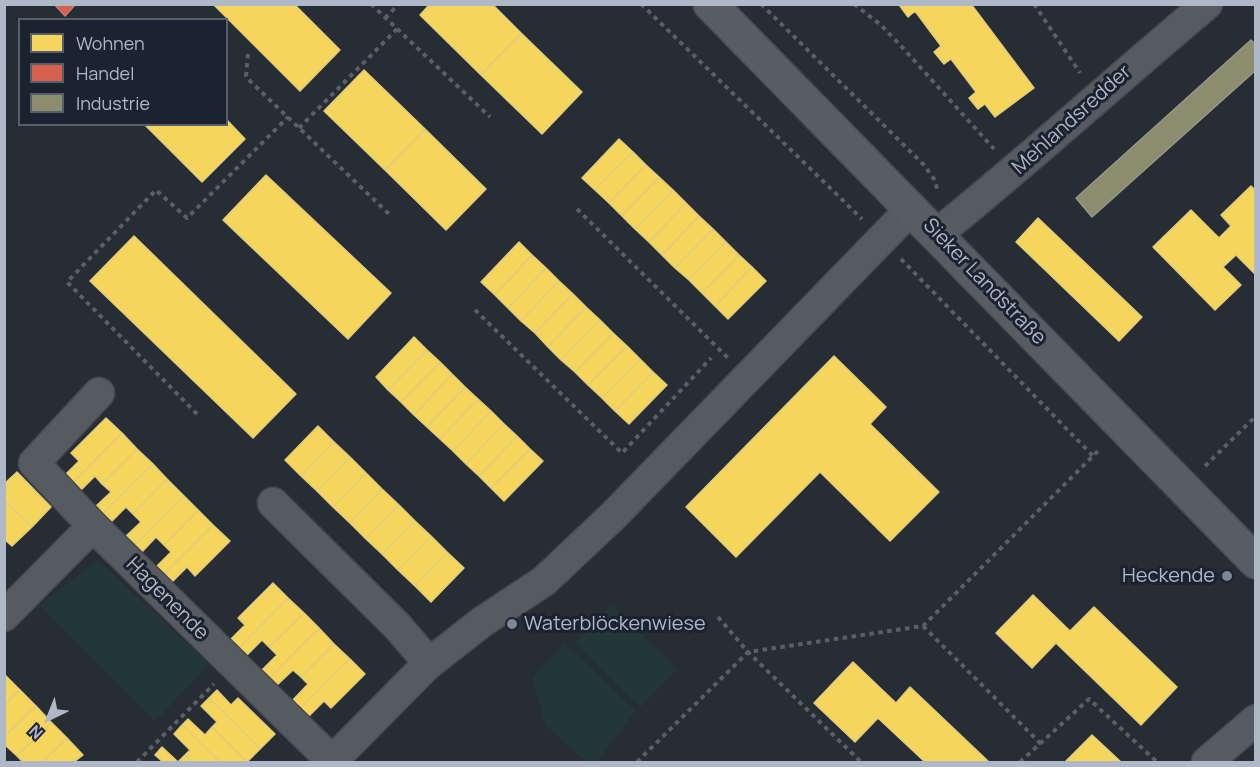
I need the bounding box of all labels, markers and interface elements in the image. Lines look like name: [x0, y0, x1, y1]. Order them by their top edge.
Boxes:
legend: [18, 18, 228, 126]
text: Wohnen: [76, 31, 145, 55]
street label: Mehlandsredder: [1008, 60, 1136, 180]
text: Handel: [76, 61, 134, 85]
text: Industrie: [76, 91, 150, 115]
street label: Sieker Landstraße: [918, 214, 1050, 350]
street label: Hagenende: [121, 553, 213, 645]
place label: Heckende: [1122, 564, 1215, 588]
marker: Heckende: [1220, 569, 1234, 583]
place label: Waterblöckenwiese: [524, 612, 706, 636]
marker: Waterblöckenwiese: [505, 617, 519, 631]
north arrow: [18, 689, 78, 749]
text: N: [24, 720, 47, 744]

